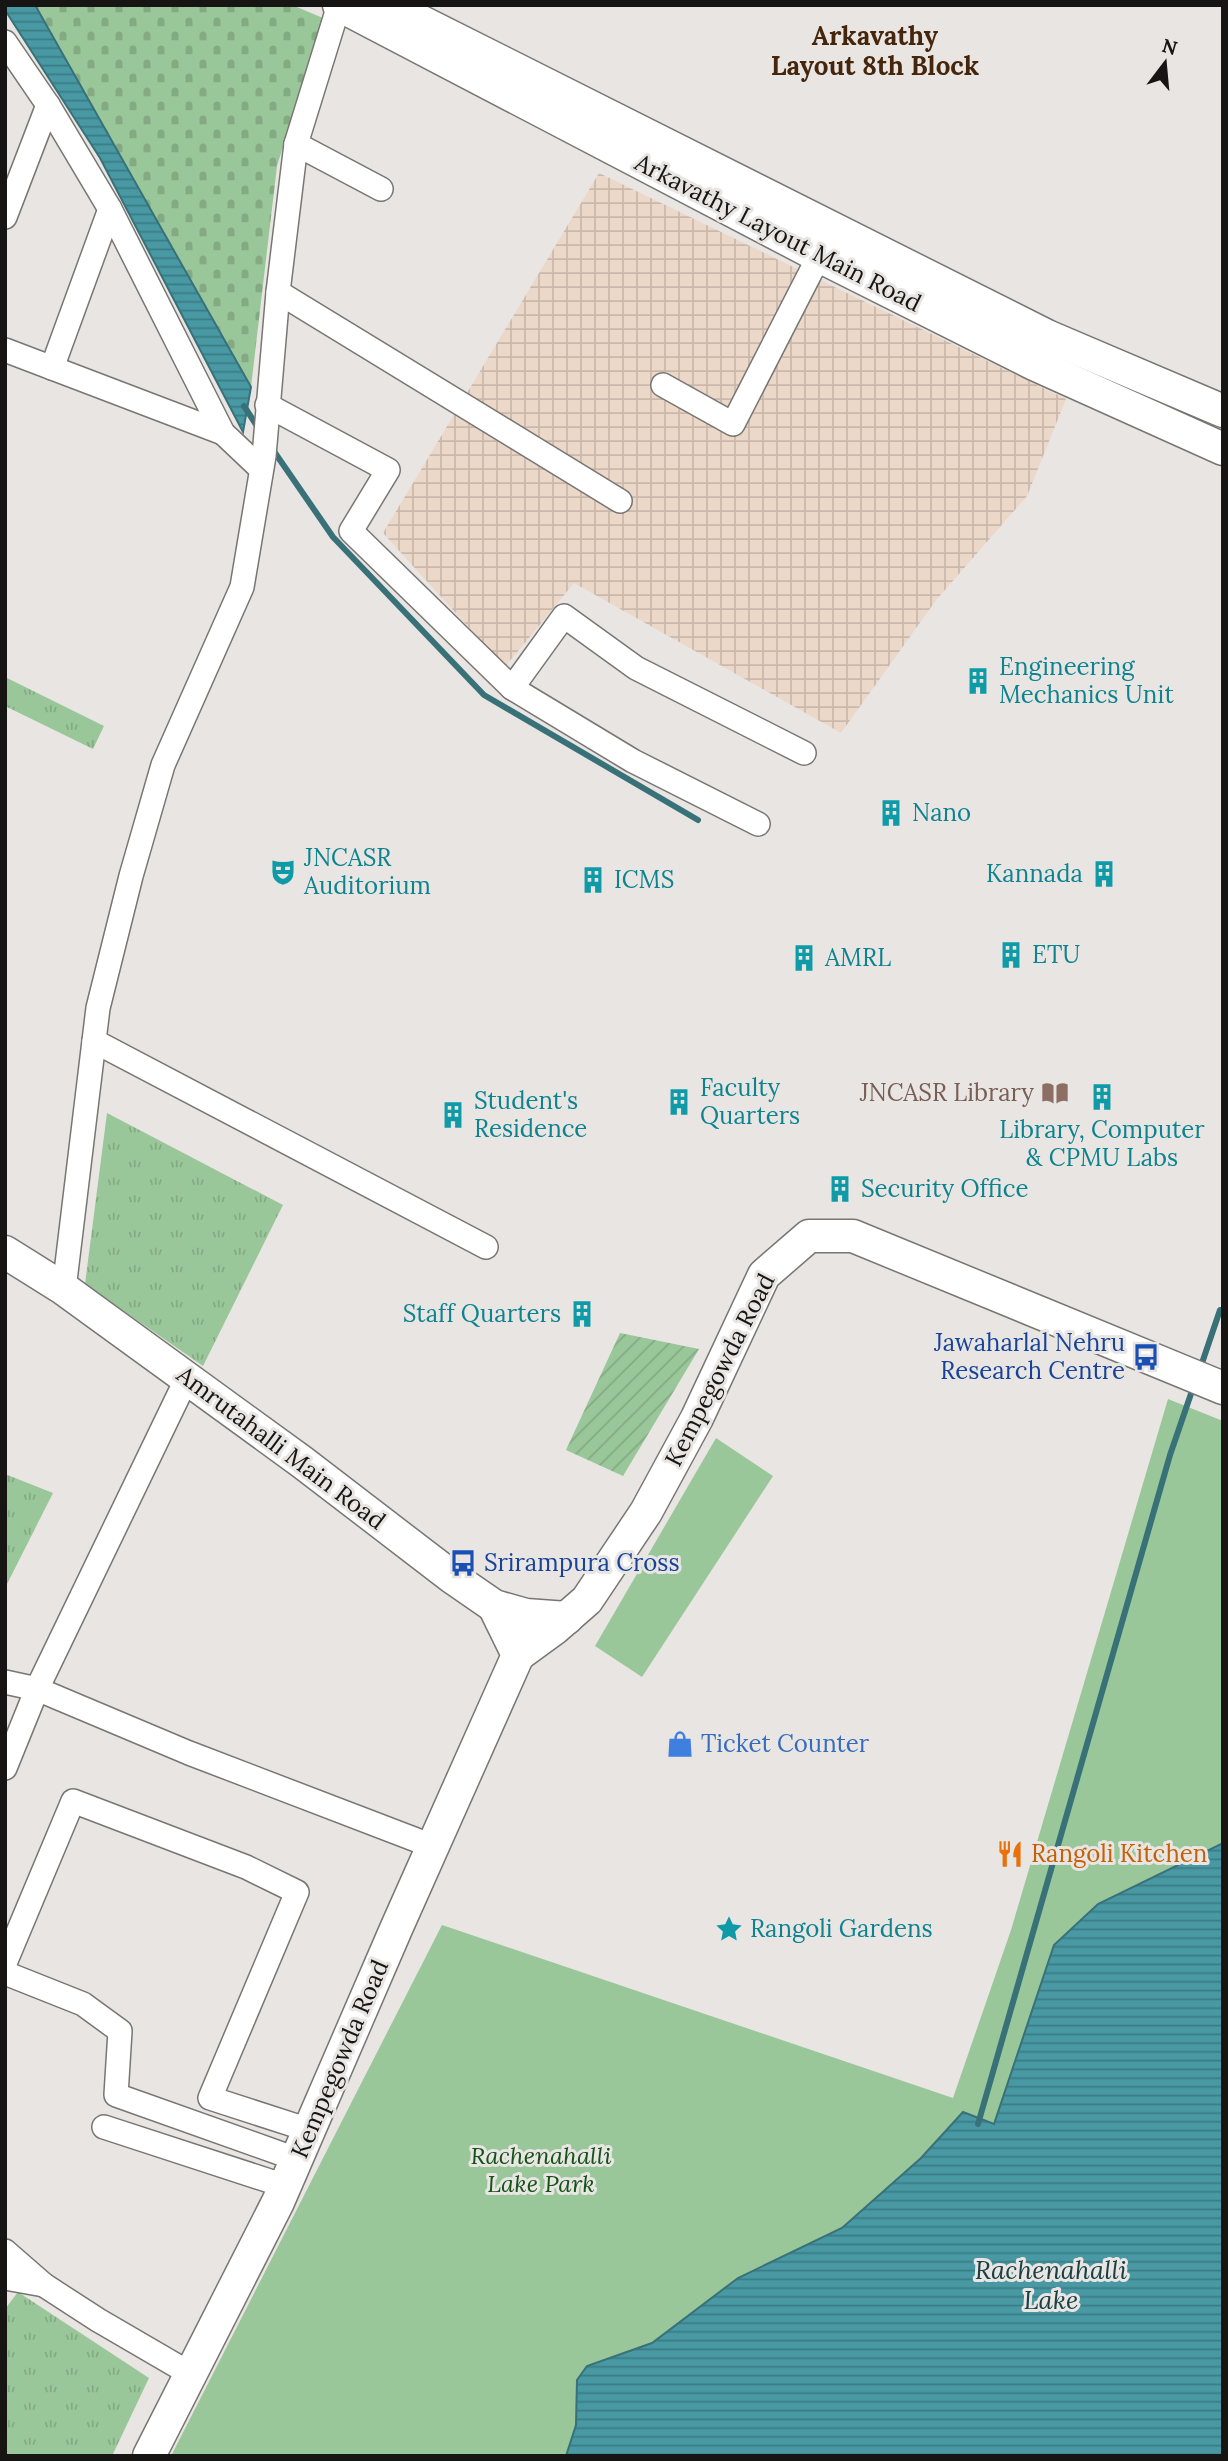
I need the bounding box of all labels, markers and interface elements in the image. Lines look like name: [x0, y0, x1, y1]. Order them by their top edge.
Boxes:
district label: Arkavathy Layout 8th Block: [771, 19, 979, 82]
north arrow: [1130, 28, 1200, 98]
text: N: [1159, 33, 1180, 60]
street label: Arkavathy Layout Main Road: [629, 146, 927, 318]
place label: Engineering Mechanics Unit: [999, 651, 1175, 710]
building icon: Engineering Mechanics Unit: [963, 666, 993, 696]
place label: Nano: [912, 797, 971, 828]
building icon: Nano: [876, 798, 906, 828]
place label: JNCASR Auditorium: [303, 842, 431, 901]
theatre icon: JNCASR Auditorium: [268, 857, 298, 887]
place label: Kannada: [986, 858, 1083, 889]
building icon: Kannada: [1089, 859, 1119, 889]
place label: ICMS: [614, 864, 674, 895]
building icon: ICMS: [578, 865, 608, 895]
place label: ETU: [1032, 939, 1080, 970]
building icon: ETU: [996, 940, 1026, 970]
place label: AMRL: [824, 942, 891, 973]
building icon: AMRL: [789, 943, 819, 973]
place label: Faculty Quarters: [700, 1072, 800, 1131]
place label: JNCASR Library: [859, 1077, 1034, 1108]
library icon: JNCASR Library: [1040, 1078, 1070, 1108]
building icon: Library, Computer & CPMU Labs: [1087, 1082, 1117, 1112]
place label: Student's Residence: [474, 1085, 587, 1144]
building icon: Faculty Quarters: [664, 1087, 694, 1117]
building icon: Student's Residence: [438, 1100, 468, 1130]
place label: Library, Computer & CPMU Labs: [999, 1114, 1205, 1173]
place label: Security Office: [861, 1173, 1028, 1204]
building icon: Security Office: [825, 1174, 855, 1204]
street label: Kempegowda Road: [658, 1268, 782, 1471]
place label: Staff Quarters: [403, 1298, 561, 1329]
building icon: Staff Quarters: [567, 1299, 597, 1329]
place label: Jawaharlal Nehru Research Centre: [933, 1327, 1125, 1386]
bus stop icon: Jawaharlal Nehru Research Centre: [1131, 1342, 1161, 1372]
street label: Amrutahalli Main Road: [170, 1358, 392, 1536]
place label: Srirampura Cross: [484, 1547, 680, 1578]
bus stop icon: Srirampura Cross: [448, 1548, 478, 1578]
place label: Ticket Counter: [701, 1728, 870, 1759]
shop icon: Ticket Counter: [665, 1729, 695, 1759]
place label: Rangoli Kitchen: [1031, 1838, 1207, 1869]
restaurant icon: Rangoli Kitchen: [995, 1839, 1025, 1869]
place label: Rangoli Gardens: [750, 1913, 933, 1944]
place icon: Rangoli Gardens: [714, 1914, 744, 1944]
street label: Kempegowda Road: [284, 1955, 395, 2163]
park label: Rachenahalli Lake Park: [471, 2140, 612, 2199]
water label: Rachenahalli Lake: [975, 2253, 1128, 2316]

